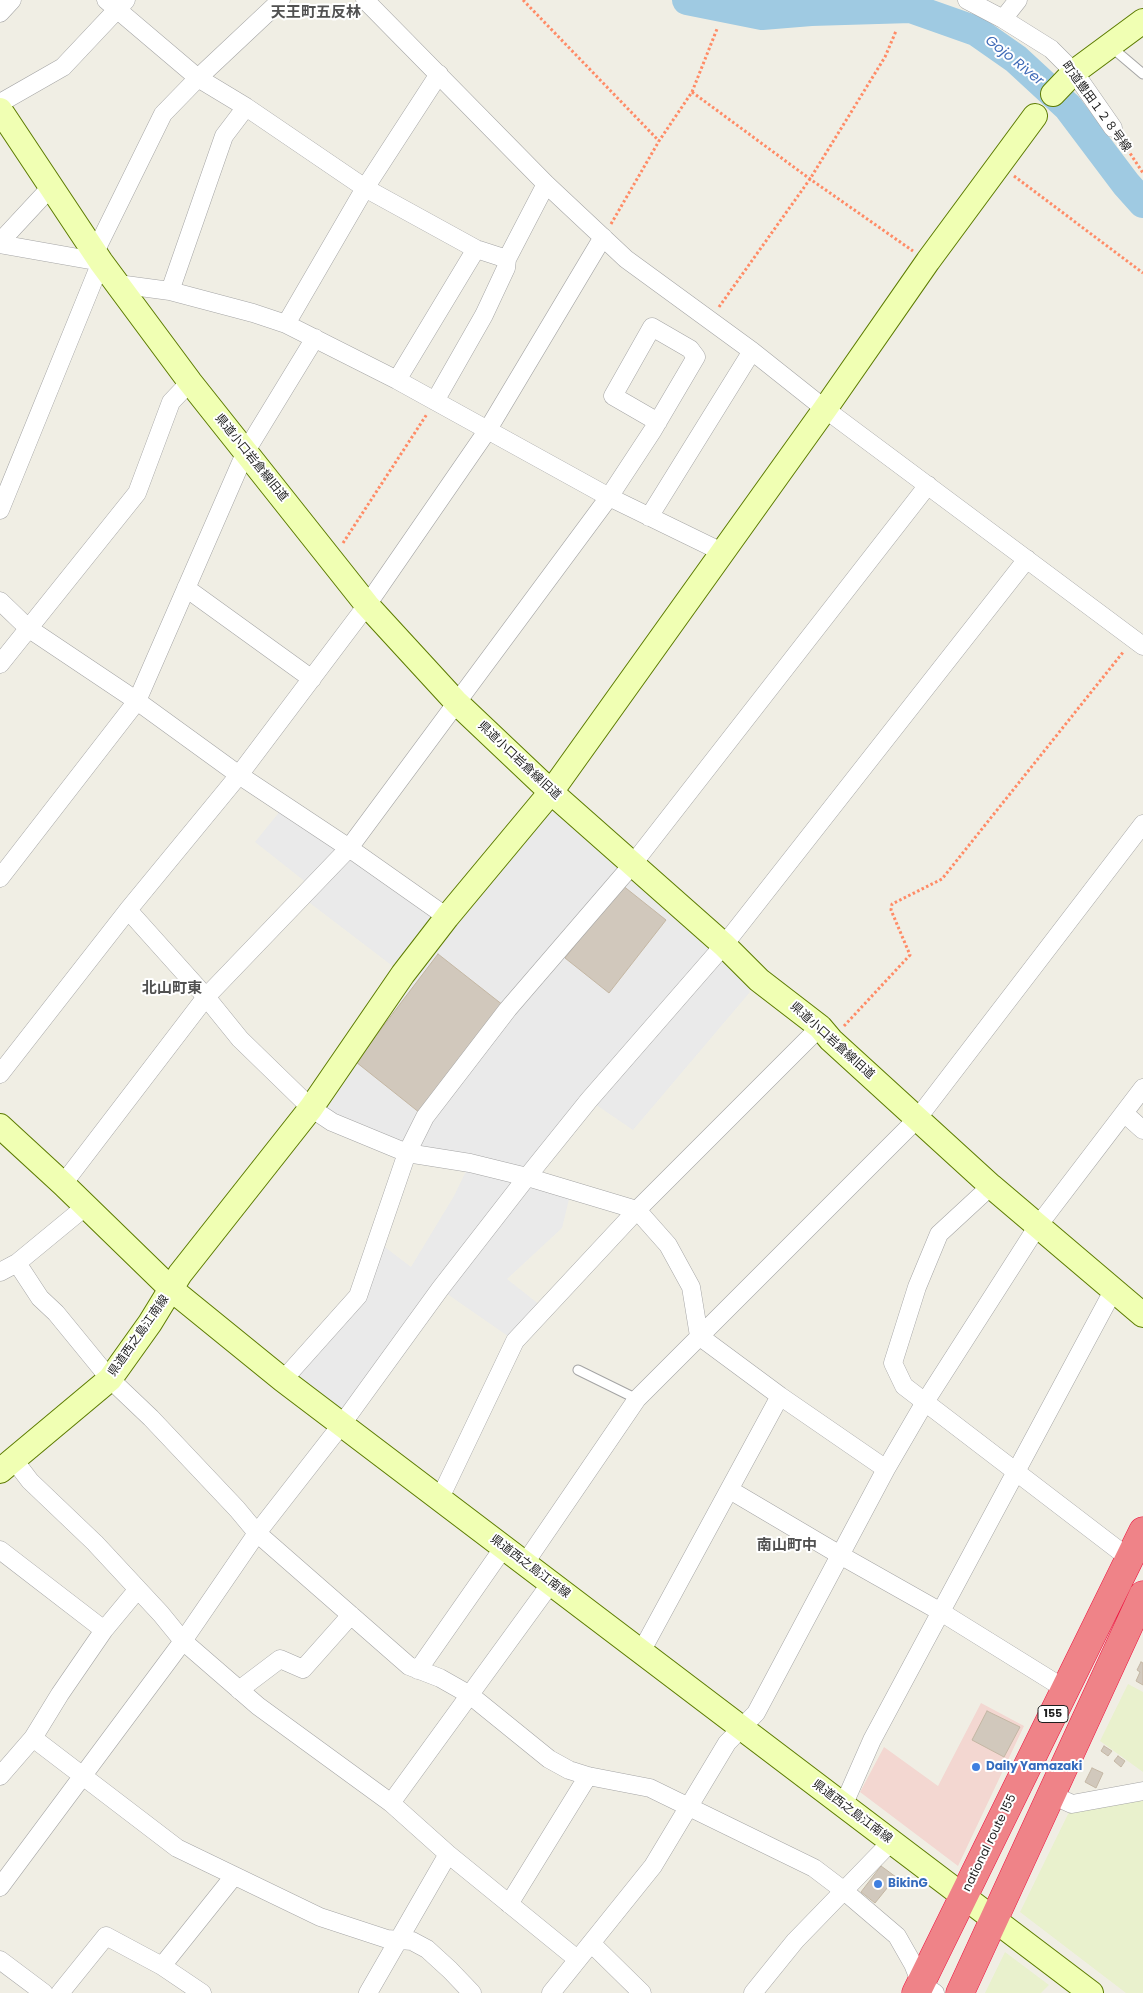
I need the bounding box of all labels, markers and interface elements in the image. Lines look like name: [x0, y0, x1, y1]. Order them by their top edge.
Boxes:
district label: 天王町五反林: [271, 4, 361, 22]
water label: Gojo River: [981, 32, 1047, 90]
street label: 町道豊田１２８号線: [1058, 59, 1134, 155]
street label: 県道小口岩倉線旧道: [211, 412, 291, 504]
street label: 県道小口岩倉線旧道: [475, 719, 563, 803]
district label: 北山町東: [142, 980, 202, 998]
street label: 県道小口岩倉線旧道: [787, 1000, 877, 1082]
street label: 県道西之島江南線: [106, 1293, 172, 1379]
street label: 県道西之島江南線: [487, 1532, 573, 1602]
district label: 南山町中: [757, 1537, 817, 1555]
road number: 155: [1038, 1706, 1068, 1722]
place label: Daily Yamazaki: [986, 1760, 1082, 1774]
marker: Daily Yamazaki: [970, 1761, 982, 1773]
street label: 県道西之島江南線: [809, 1777, 895, 1847]
street label: national route 155: [960, 1792, 1020, 1894]
place label: BikinG: [888, 1877, 928, 1891]
marker: BikinG: [872, 1878, 884, 1890]

